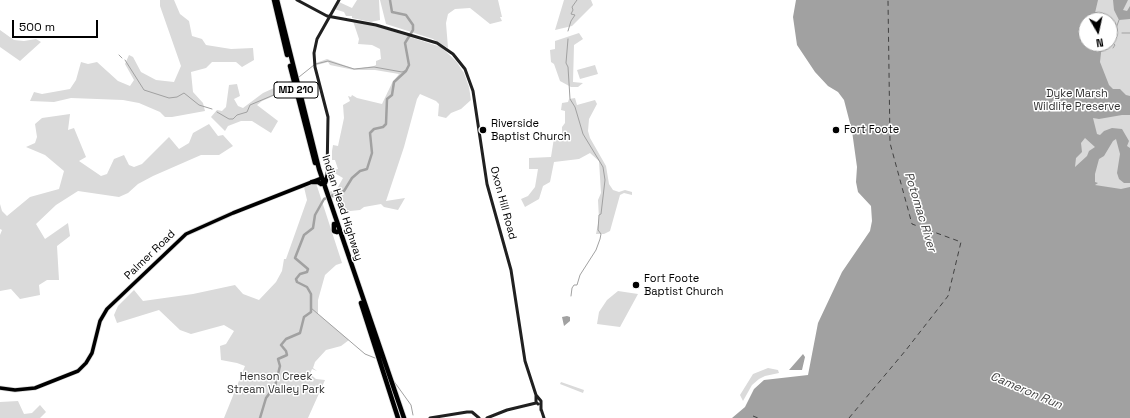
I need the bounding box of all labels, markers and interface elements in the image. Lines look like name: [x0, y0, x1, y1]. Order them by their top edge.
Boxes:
scale bar: [14, 12, 100, 38]
north arrow: [1078, 12, 1118, 52]
text: 500 m: [19, 19, 55, 35]
text: N: [1095, 35, 1104, 50]
road number: MD 210: [274, 82, 318, 98]
park label: Dyke Marsh Wildlife Preserve: [1033, 87, 1121, 113]
place label: Riverside Baptist Church: [491, 117, 570, 143]
place label: Fort Foote: [844, 123, 899, 137]
marker: Riverside Baptist Church: [478, 125, 488, 135]
marker: Fort Foote: [831, 125, 841, 135]
street label: Indian Head Highway: [319, 154, 365, 262]
street label: Oxon Hill Road: [487, 165, 519, 241]
water label: Potomac River: [901, 170, 939, 254]
street label: Palmer Road: [122, 228, 178, 282]
place label: Fort Foote Baptist Church: [644, 272, 723, 298]
marker: Fort Foote Baptist Church: [631, 280, 641, 290]
water label: Cameron Run: [988, 369, 1064, 413]
park label: Henson Creek Stream Valley Park: [227, 370, 325, 396]

